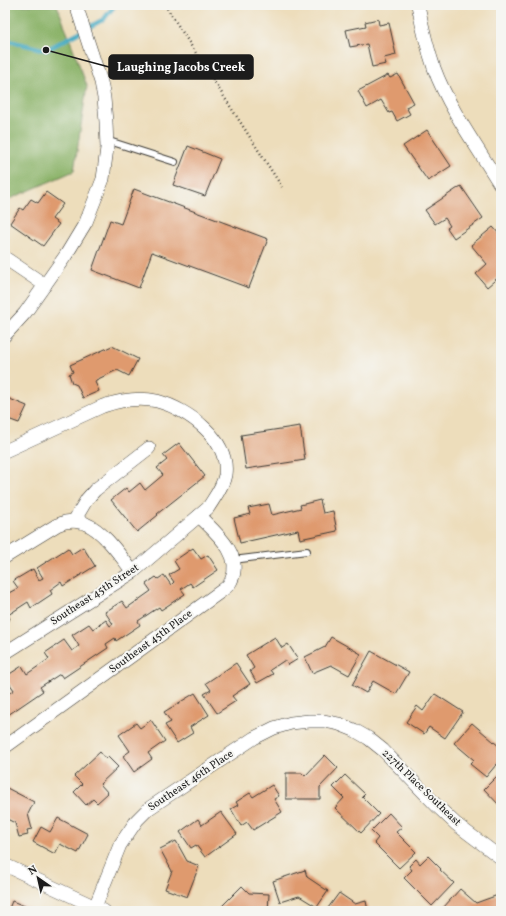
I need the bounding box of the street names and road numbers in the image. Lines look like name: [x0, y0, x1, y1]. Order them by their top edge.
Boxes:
street label: Southeast 45th Street: [48, 561, 142, 629]
street label: Southeast 45th Place: [106, 607, 196, 677]
street label: 227th Place Southeast: [378, 746, 464, 830]
street label: Southeast 46th Place: [145, 747, 237, 815]

